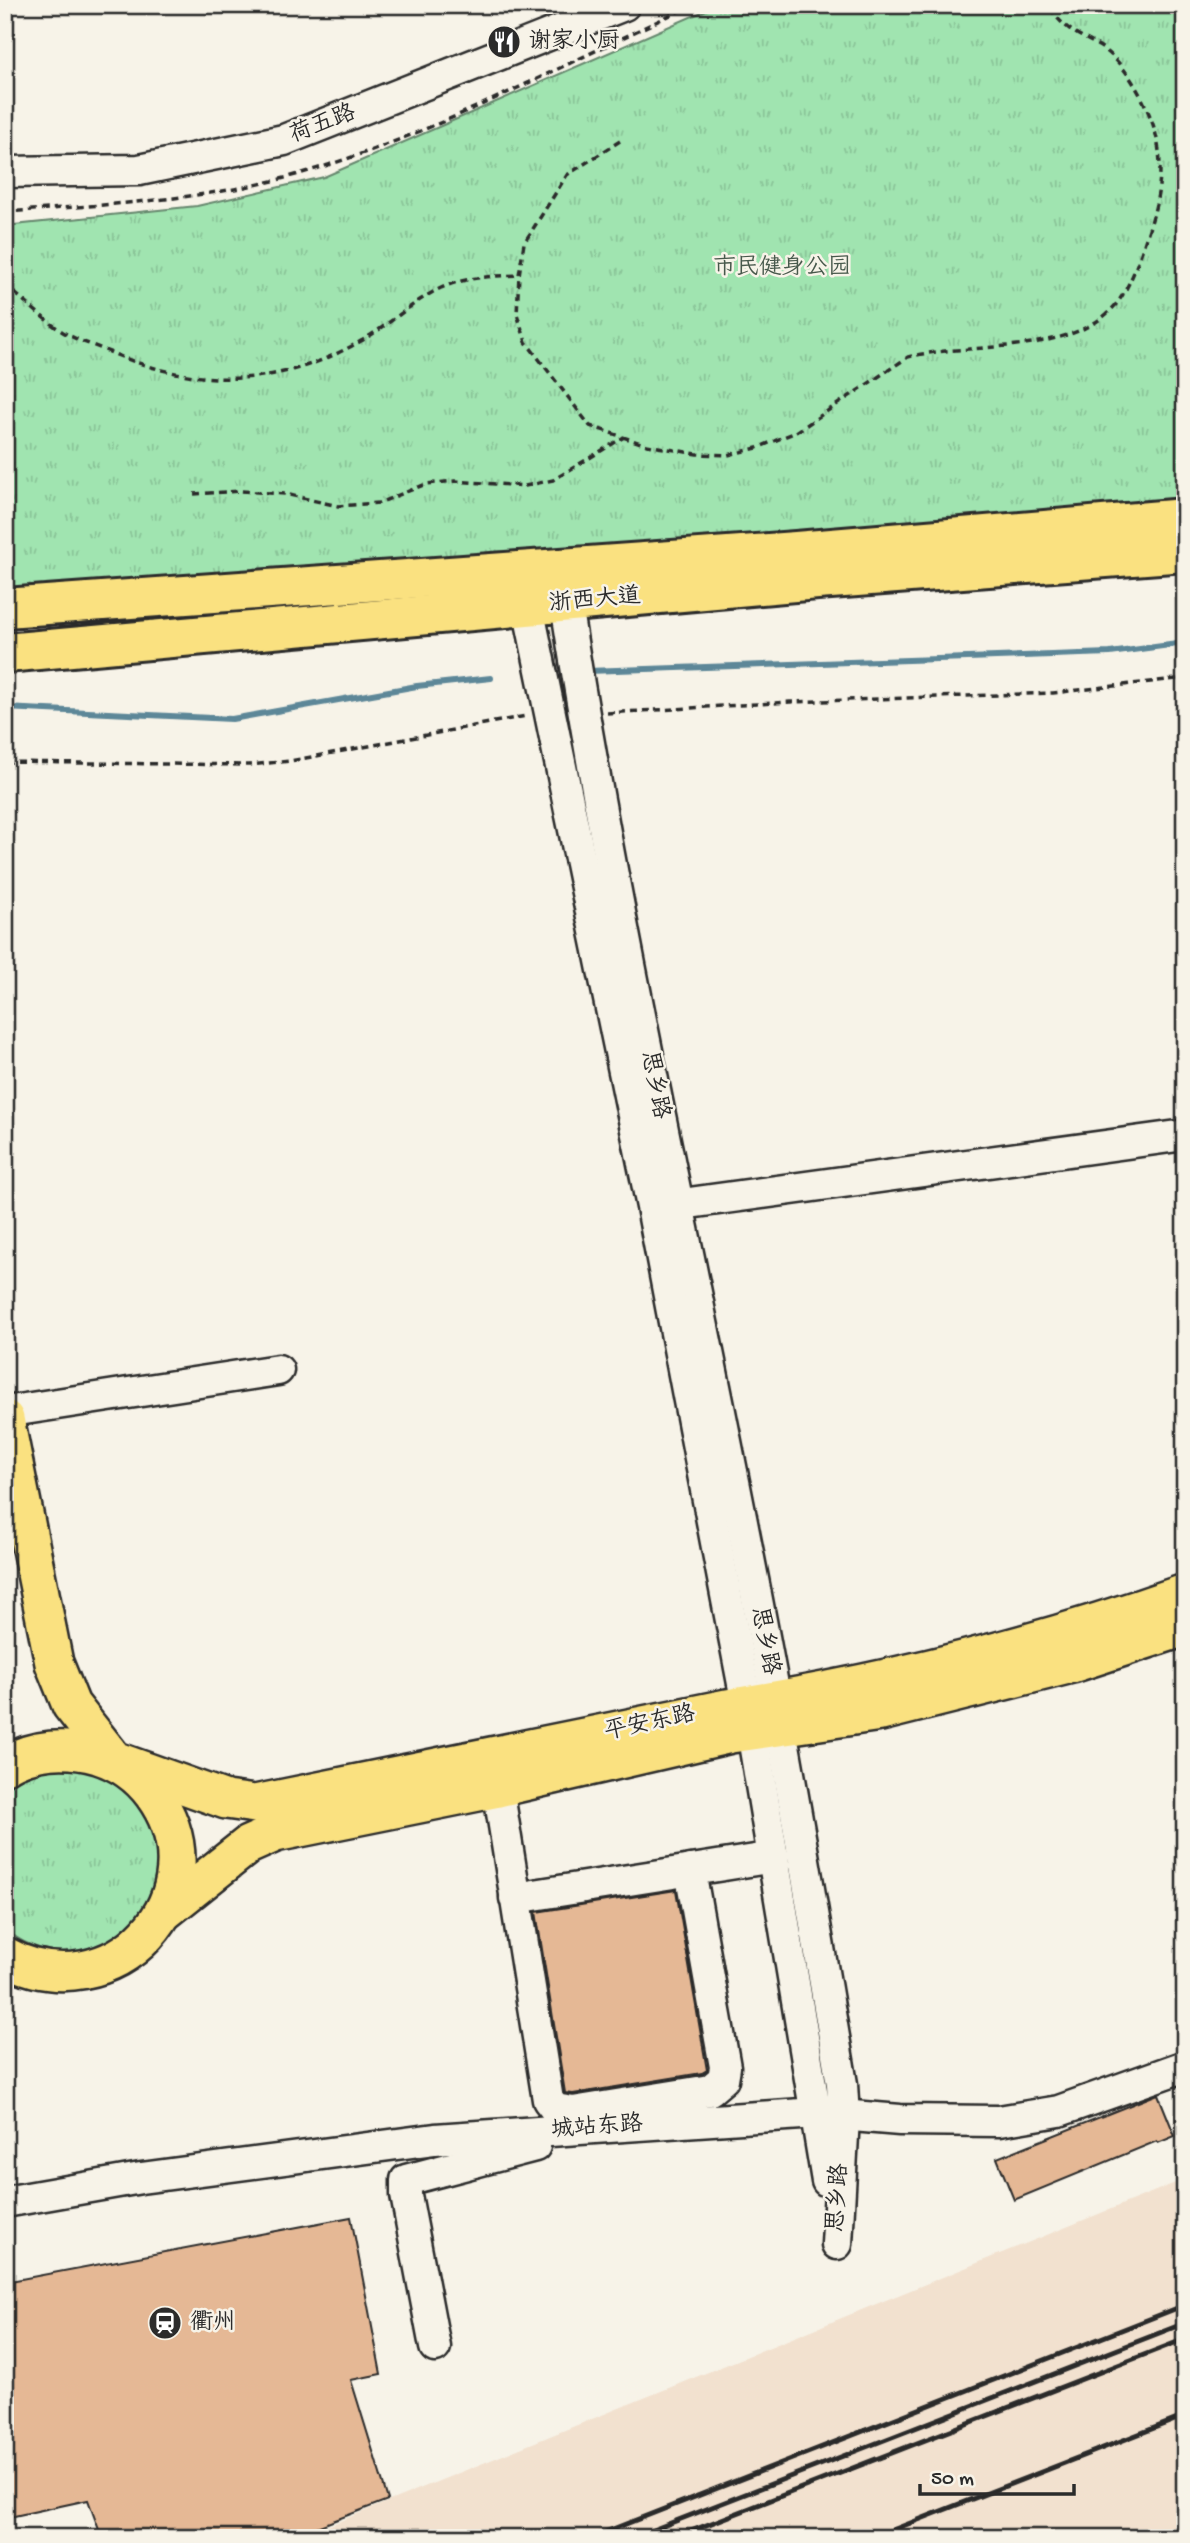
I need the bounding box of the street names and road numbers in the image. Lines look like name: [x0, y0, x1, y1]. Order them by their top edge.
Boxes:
street label: 荷五路: [286, 99, 360, 150]
street label: 浙西大道: [548, 583, 642, 618]
street label: 思乡路: [634, 1048, 675, 1121]
street label: 思乡路: [744, 1604, 785, 1677]
street label: 平安东路: [602, 1700, 698, 1747]
street label: 城站东路: [550, 2110, 644, 2145]
street label: 思乡路: [822, 2163, 855, 2233]

